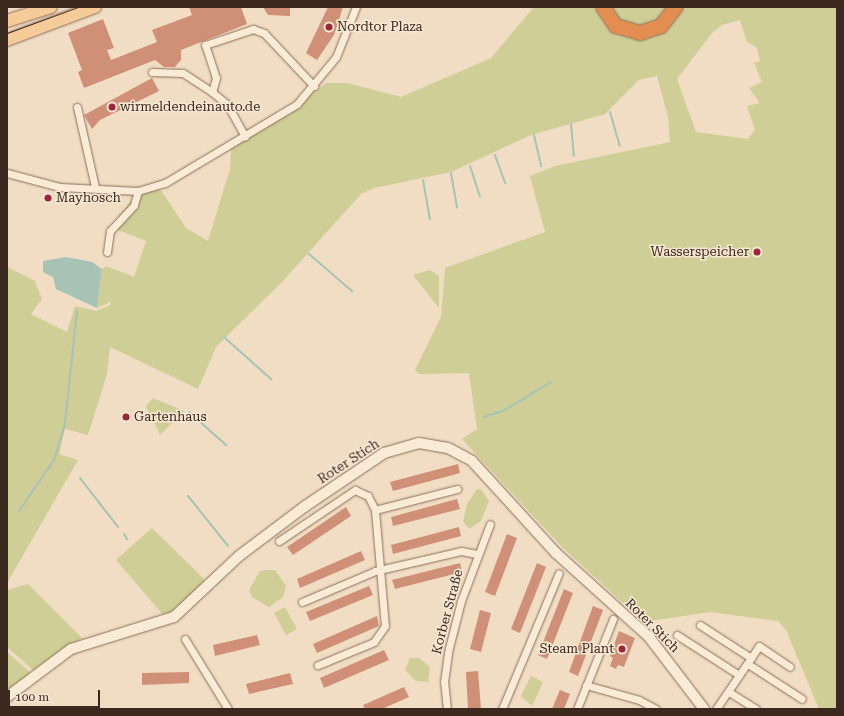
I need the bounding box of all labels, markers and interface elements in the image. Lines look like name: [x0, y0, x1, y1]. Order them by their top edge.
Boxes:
place label: Nordtor Plaza: [337, 19, 423, 35]
marker: Nordtor Plaza: [324, 22, 334, 32]
place label: wirmeldendeinauto.de: [120, 99, 260, 115]
marker: wirmeldendeinauto.de: [107, 102, 117, 112]
place label: Mayhosch: [56, 190, 121, 206]
marker: Mayhosch: [43, 193, 53, 203]
place label: Wasserspeicher: [651, 244, 749, 260]
marker: Wasserspeicher: [752, 247, 762, 257]
place label: Gartenhaus: [134, 409, 207, 425]
marker: Gartenhaus: [121, 412, 131, 422]
street label: Roter Stich: [315, 436, 383, 488]
street label: Korber Straße: [429, 568, 467, 656]
street label: Roter Stich: [622, 596, 682, 656]
place label: Steam Plant: [539, 641, 614, 657]
marker: Steam Plant: [617, 644, 627, 654]
scale bar: [10, 682, 102, 708]
text: 100 m: [15, 690, 49, 704]

